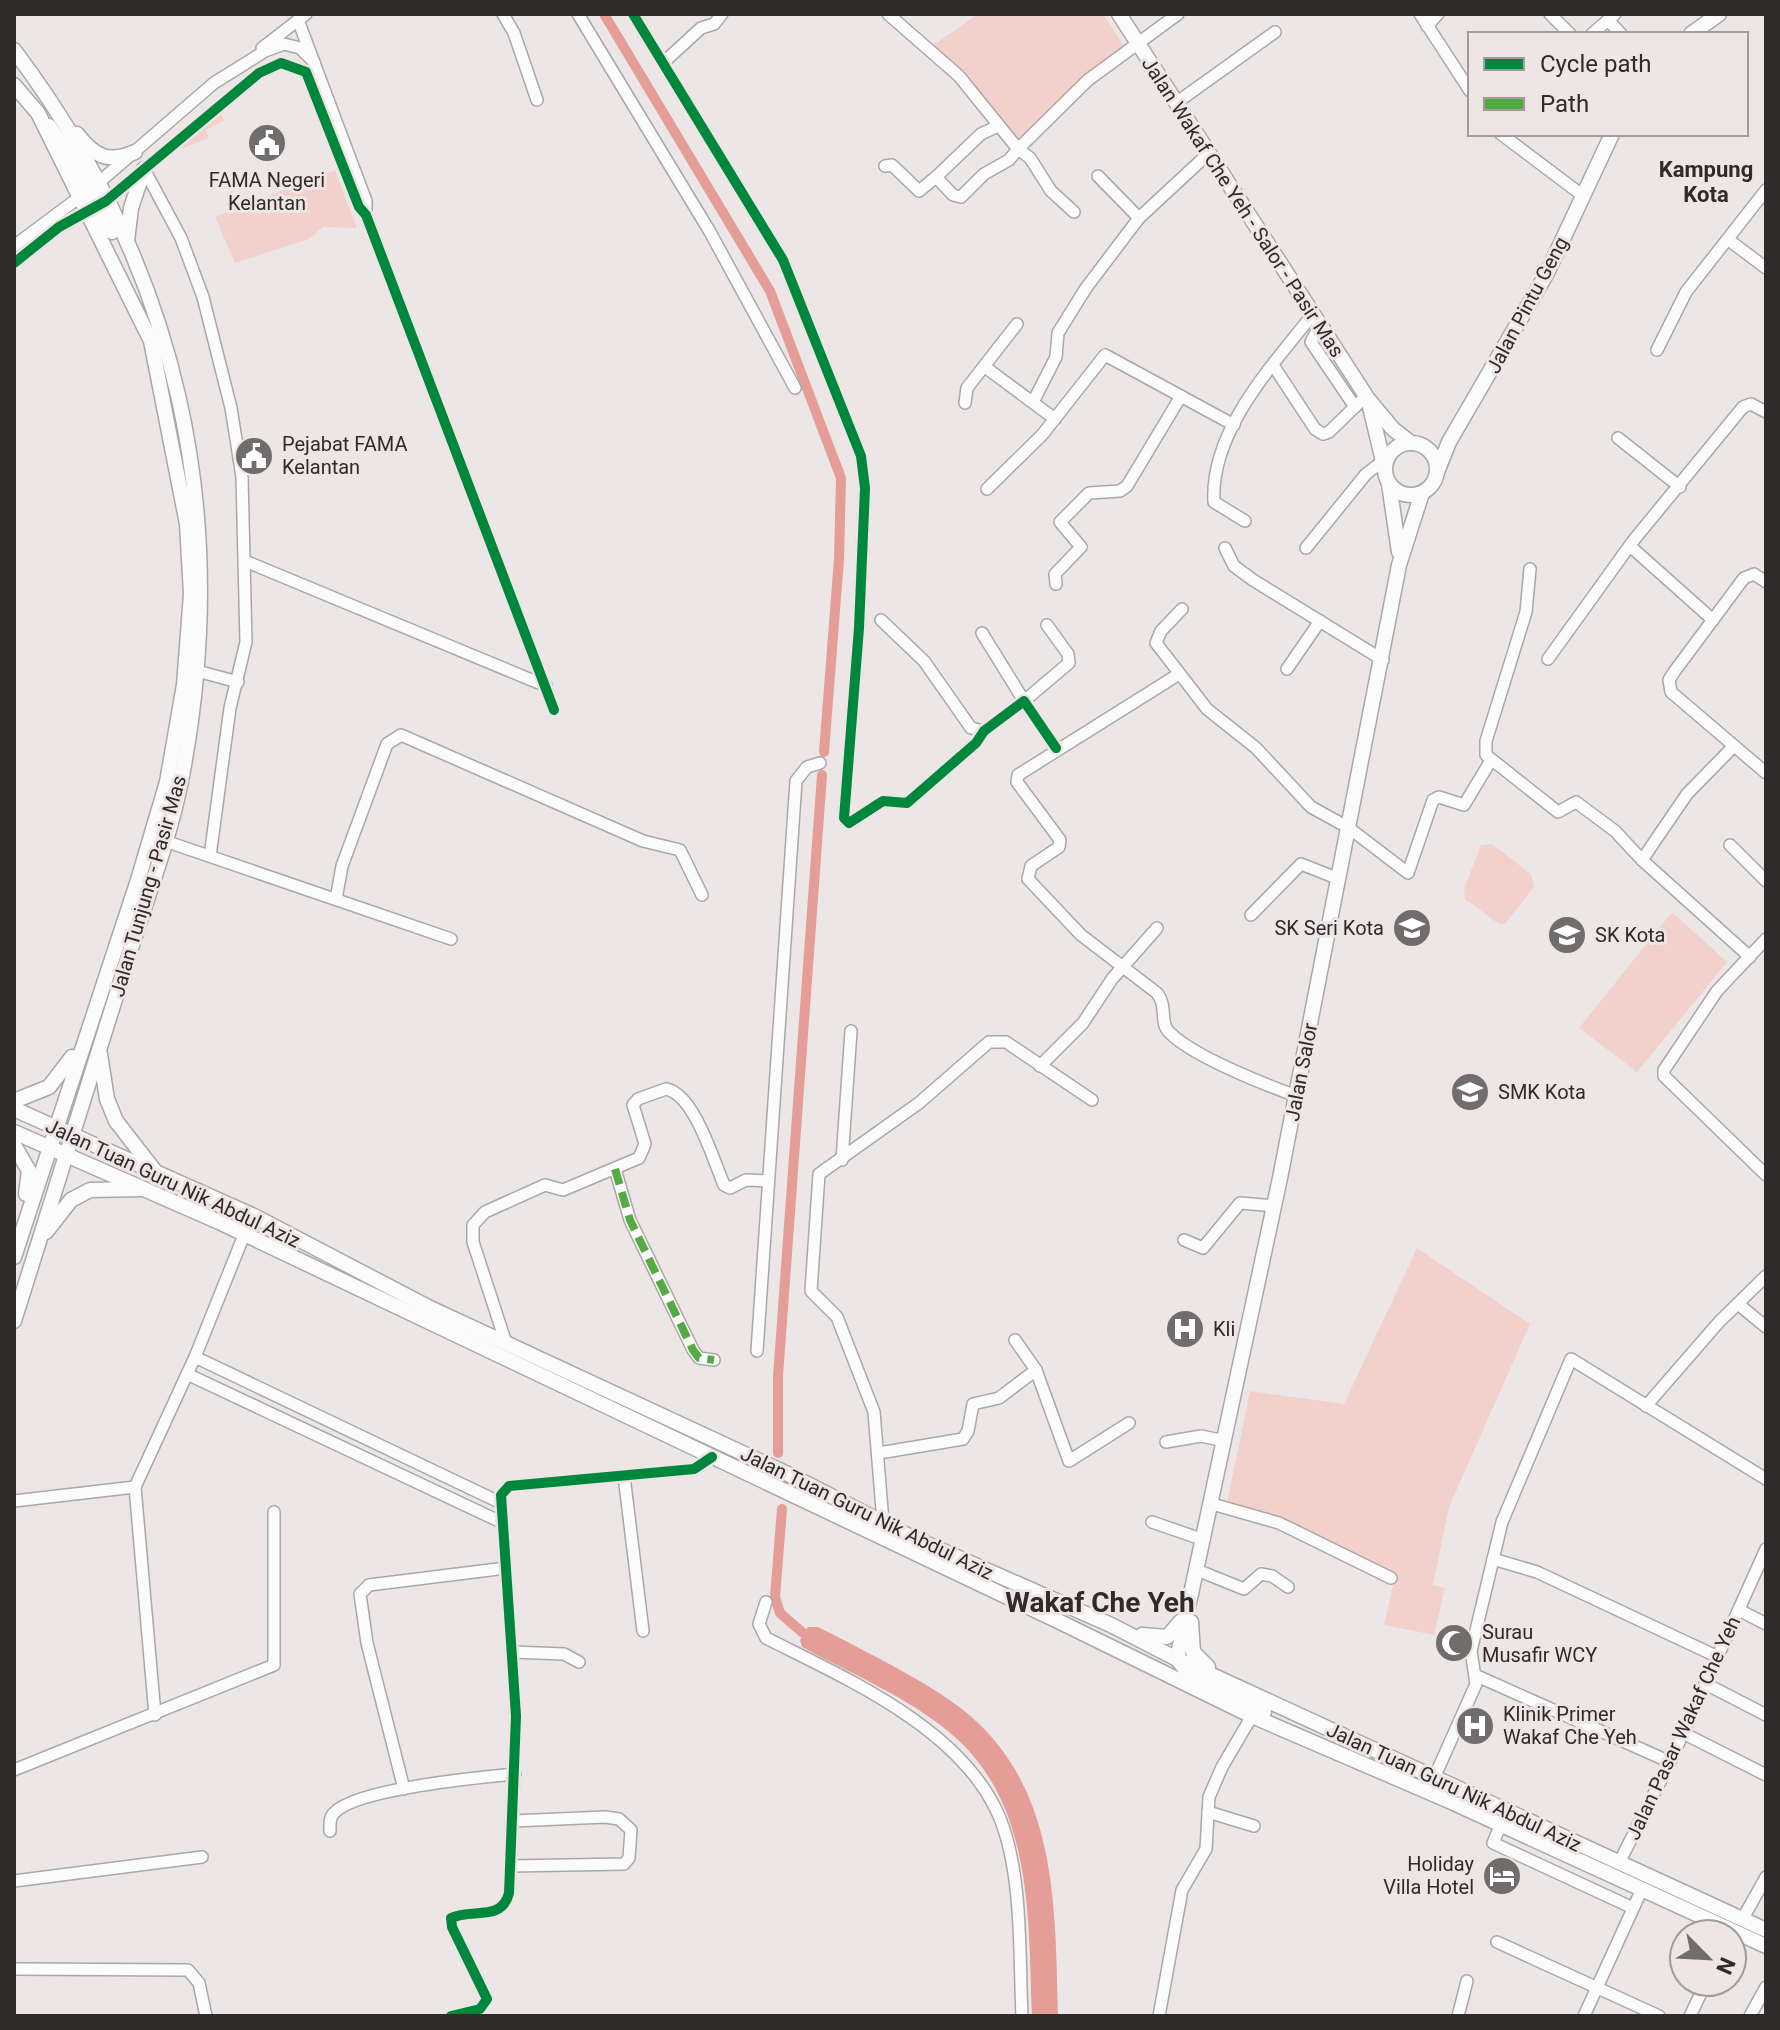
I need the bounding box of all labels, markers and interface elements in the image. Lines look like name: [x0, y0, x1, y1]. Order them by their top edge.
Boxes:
legend: [1468, 32, 1748, 136]
text: Cycle path: [1540, 50, 1652, 78]
street label: Jalan Wakaf Che Yeh - Salor - Pasir Mas: [1137, 52, 1349, 362]
text: Path: [1540, 90, 1589, 118]
public building icon: FAMA Negeri Kelantan: [246, 122, 288, 164]
district label: Kampung Kota: [1659, 157, 1753, 207]
place label: FAMA Negeri Kelantan: [209, 168, 325, 215]
street label: Jalan Pintu Geng: [1481, 233, 1573, 377]
place label: Pejabat FAMA Kelantan: [282, 432, 408, 479]
public building icon: Pejabat FAMA Kelantan: [233, 435, 275, 477]
street label: Jalan Tunjung - Pasir Mas: [105, 773, 191, 999]
school or university icon: SK Seri Kota: [1391, 907, 1433, 949]
school or university icon: SK Kota: [1546, 914, 1588, 956]
place label: SK Seri Kota: [1274, 916, 1384, 940]
place label: SK Kota: [1595, 923, 1666, 947]
street label: Jalan Salor: [1280, 1021, 1322, 1123]
school or university icon: SMK Kota: [1449, 1071, 1491, 1113]
place label: SMK Kota: [1498, 1080, 1586, 1104]
street label: Jalan Tuan Guru Nik Abdul Aziz: [42, 1113, 304, 1253]
hospital icon: Kli: [1164, 1308, 1206, 1350]
place label: Kli: [1213, 1317, 1235, 1341]
street label: Jalan Tuan Guru Nik Abdul Aziz: [737, 1441, 997, 1585]
district label: Wakaf Che Yeh: [1005, 1586, 1195, 1619]
street label: Jalan Pasar Wakaf Che Yeh: [1621, 1612, 1745, 1844]
place label: Surau Musafir WCY: [1482, 1620, 1597, 1667]
mosque icon: Surau Musafir WCY: [1433, 1622, 1475, 1664]
place label: Klinik Primer Wakaf Che Yeh: [1503, 1702, 1637, 1749]
hospital icon: Klinik Primer Wakaf Che Yeh: [1454, 1705, 1496, 1747]
street label: Jalan Tuan Guru Nik Abdul Aziz: [1323, 1717, 1585, 1857]
place label: Holiday Villa Hotel: [1383, 1852, 1475, 1899]
hotel icon: Holiday Villa Hotel: [1481, 1855, 1523, 1897]
north arrow: [1668, 1918, 1748, 1998]
text: N: [1711, 1954, 1740, 1978]

